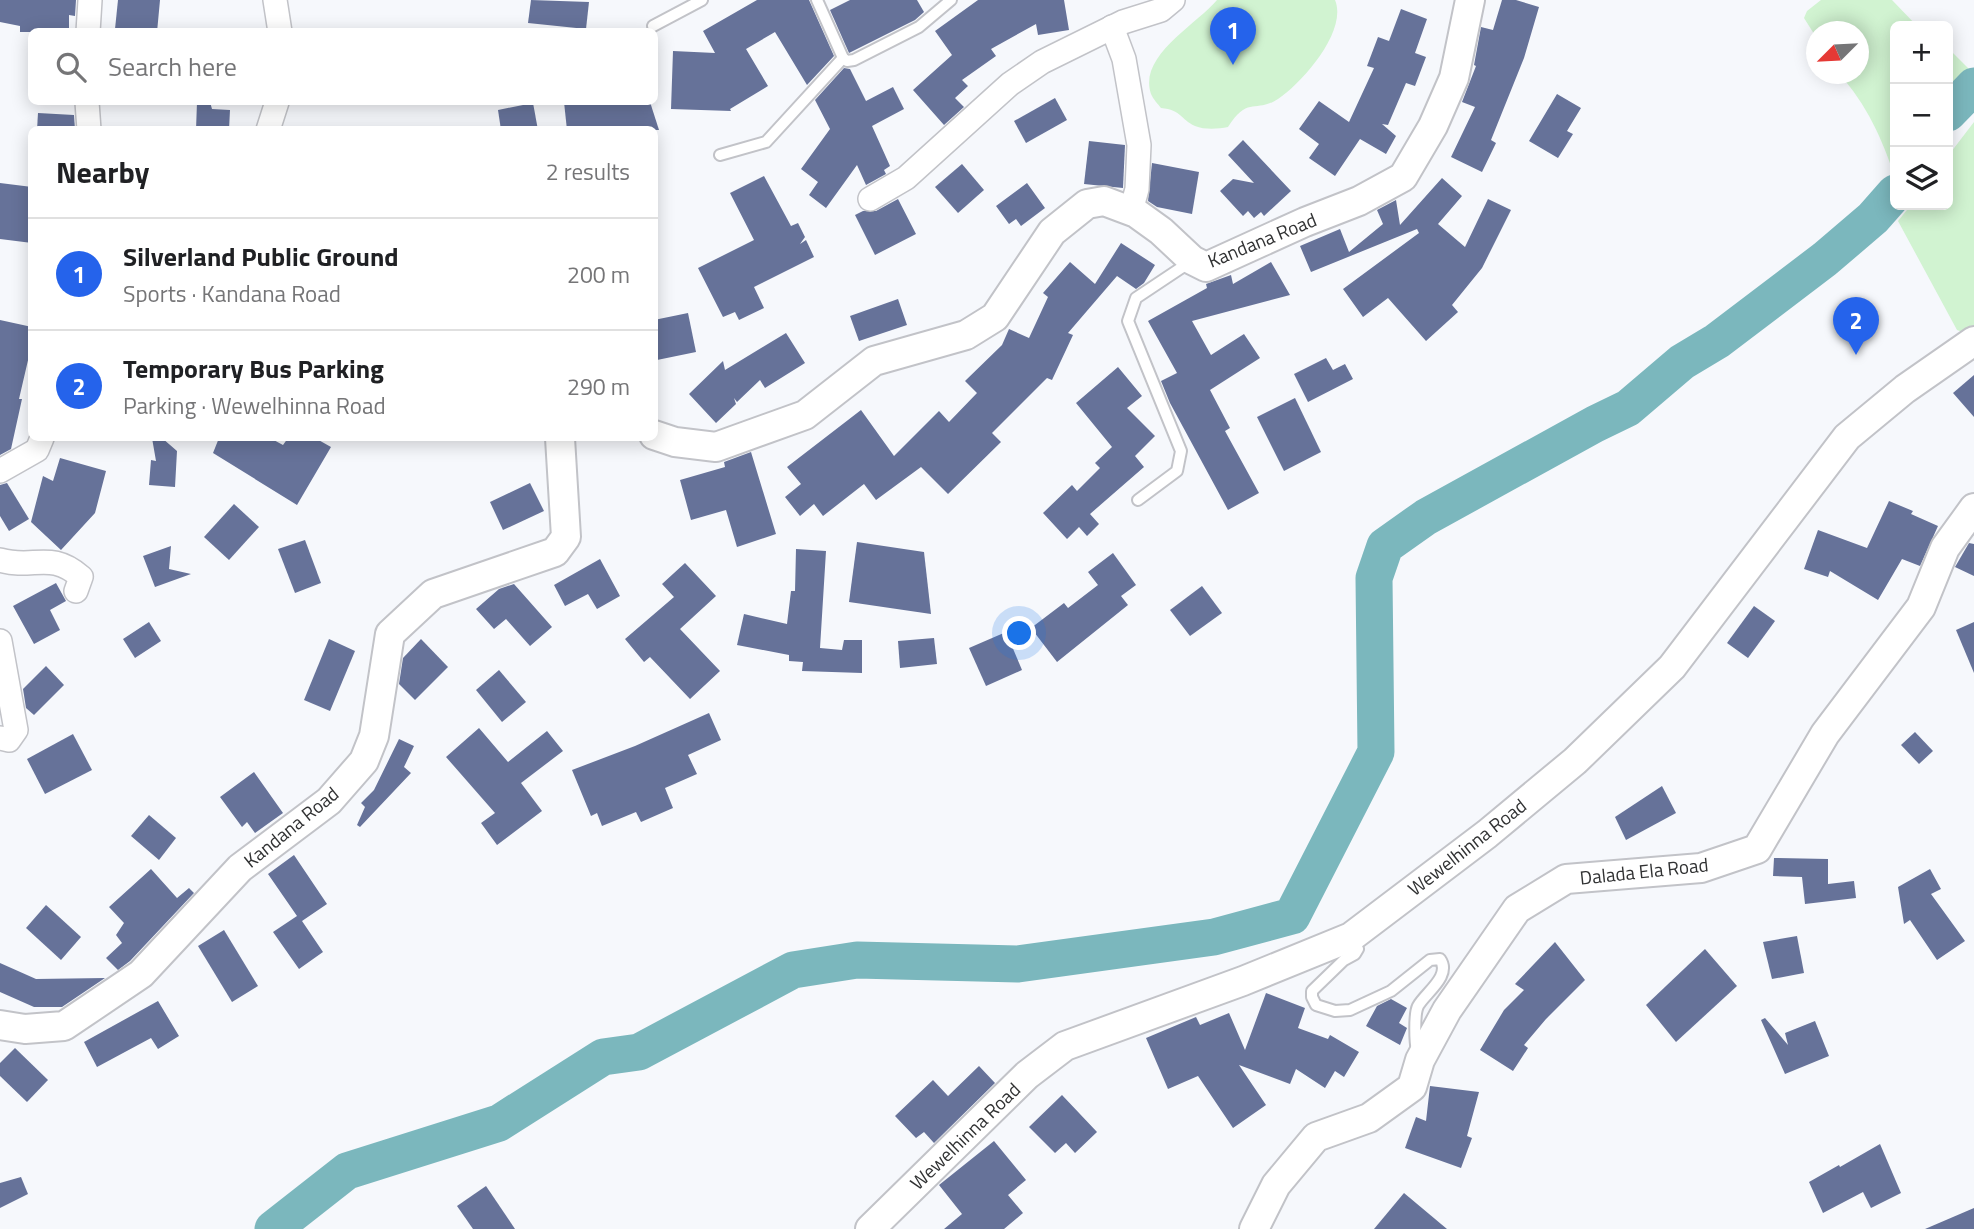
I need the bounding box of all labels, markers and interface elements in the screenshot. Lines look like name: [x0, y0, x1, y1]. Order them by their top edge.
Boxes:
pin: 1: [1210, 7, 1256, 65]
north arrow: [1806, 21, 1869, 84]
map controls: [1890, 21, 1953, 210]
button: +: [1890, 21, 1953, 84]
search box: [28, 28, 658, 105]
text: Search here: [108, 47, 237, 86]
icon: search: [52, 48, 90, 86]
button: −: [1890, 84, 1953, 147]
button: layers: [1890, 147, 1953, 210]
text: Nearby: [56, 149, 149, 195]
text: 2 results: [546, 154, 630, 189]
street label: Kandana Road: [1203, 205, 1321, 275]
text: Silverland Public Ground: [123, 237, 399, 276]
text: 1: [73, 257, 85, 292]
text: 200 m: [567, 257, 630, 292]
text: Sports · Kandana Road: [123, 276, 341, 311]
pin: 2: [1833, 297, 1879, 355]
text: Temporary Bus Parking: [123, 349, 384, 388]
text: 2: [73, 369, 85, 404]
text: 290 m: [567, 369, 630, 404]
text: Parking · Wewelhinna Road: [123, 388, 386, 423]
your location: [1002, 616, 1036, 650]
street label: Kandana Road: [237, 779, 345, 874]
street label: Wewelhinna Road: [1401, 791, 1532, 902]
street label: Dalada Ela Road: [1578, 849, 1710, 892]
street label: Wewelhinna Road: [903, 1075, 1026, 1196]

